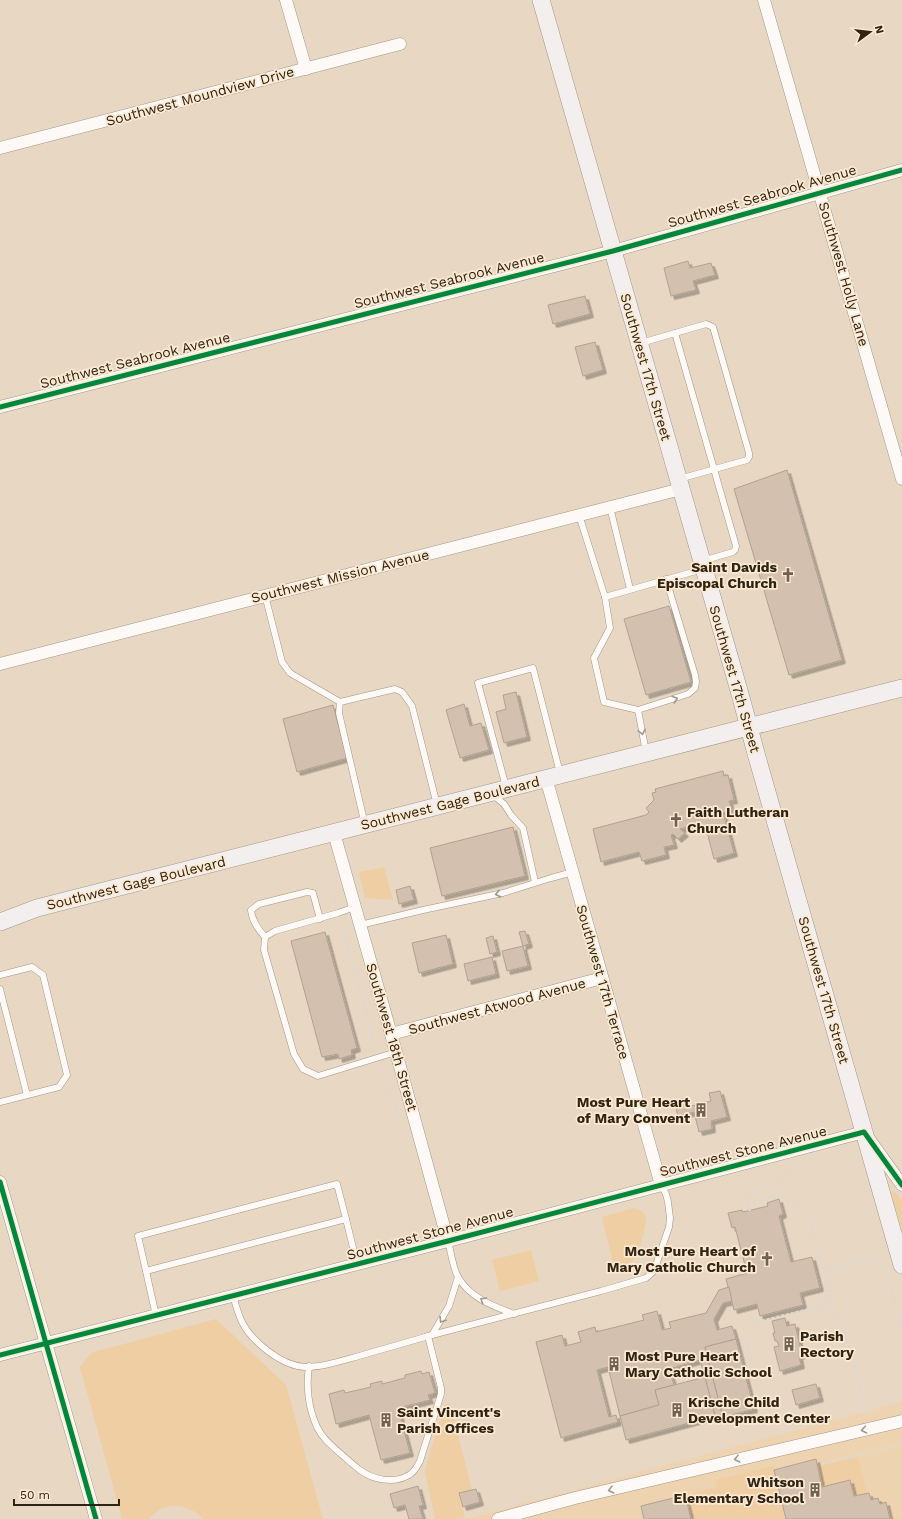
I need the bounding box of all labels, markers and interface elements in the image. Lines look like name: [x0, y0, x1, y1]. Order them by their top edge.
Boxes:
north arrow: [850, 12, 890, 52]
text: N: [872, 24, 887, 35]
street label: Southwest Moundview Drive: [104, 63, 296, 129]
street label: Southwest Seabrook Avenue: [666, 161, 858, 231]
street label: Southwest Holly Lane: [816, 200, 872, 348]
street label: Southwest Seabrook Avenue: [352, 249, 546, 311]
street label: Southwest 17th Street: [617, 291, 675, 443]
street label: Southwest Seabrook Avenue: [38, 329, 232, 391]
street label: Southwest Mission Avenue: [249, 546, 431, 606]
place label: Saint Davids Episcopal Church: [657, 559, 778, 591]
church icon: Saint Davids Episcopal Church: [780, 567, 796, 583]
street label: Southwest 17th Street: [706, 603, 764, 755]
one-way arrow: [671, 695, 678, 704]
one-way arrow: [637, 728, 645, 735]
street label: Southwest Gage Boulevard: [359, 773, 541, 833]
place label: Faith Lutheran Church: [687, 804, 789, 836]
church icon: Faith Lutheran Church: [668, 812, 684, 828]
street label: Southwest Gage Boulevard: [45, 853, 227, 913]
one-way arrow: [495, 890, 501, 898]
street label: Southwest 17th Terrace: [573, 903, 633, 1061]
street label: Southwest 17th Street: [795, 914, 853, 1066]
street label: Southwest 18th Street: [363, 961, 421, 1113]
street label: Southwest Atwood Avenue: [407, 975, 587, 1037]
place label: Most Pure Heart of Mary Convent: [577, 1094, 690, 1126]
building icon: Most Pure Heart of Mary Convent: [693, 1102, 709, 1118]
street label: Southwest Stone Avenue: [658, 1122, 828, 1180]
street label: Southwest Stone Avenue: [345, 1203, 515, 1263]
place label: Most Pure Heart of Mary Catholic Church: [607, 1243, 756, 1275]
church icon: Most Pure Heart of Mary Catholic Church: [759, 1251, 775, 1267]
one-way arrow: [480, 1298, 487, 1305]
one-way arrow: [439, 1315, 446, 1322]
place label: Parish Rectory: [800, 1328, 854, 1360]
building icon: Parish Rectory: [781, 1336, 797, 1352]
place label: Most Pure Heart Mary Catholic School: [625, 1348, 772, 1380]
building icon: Most Pure Heart Mary Catholic School: [606, 1356, 622, 1372]
place label: Krische Child Development Center: [688, 1394, 830, 1426]
building icon: Krische Child Development Center: [669, 1402, 685, 1418]
place label: Saint Vincent's Parish Offices: [397, 1404, 501, 1436]
building icon: Saint Vincent's Parish Offices: [378, 1412, 394, 1428]
one-way arrow: [861, 1425, 867, 1433]
one-way arrow: [734, 1455, 741, 1463]
place label: Whitson Elementary School: [674, 1474, 804, 1506]
scale bar: [14, 1481, 119, 1507]
building icon: Whitson Elementary School: [807, 1482, 823, 1498]
one-way arrow: [608, 1485, 614, 1493]
text: 50 m: [20, 1488, 50, 1502]

